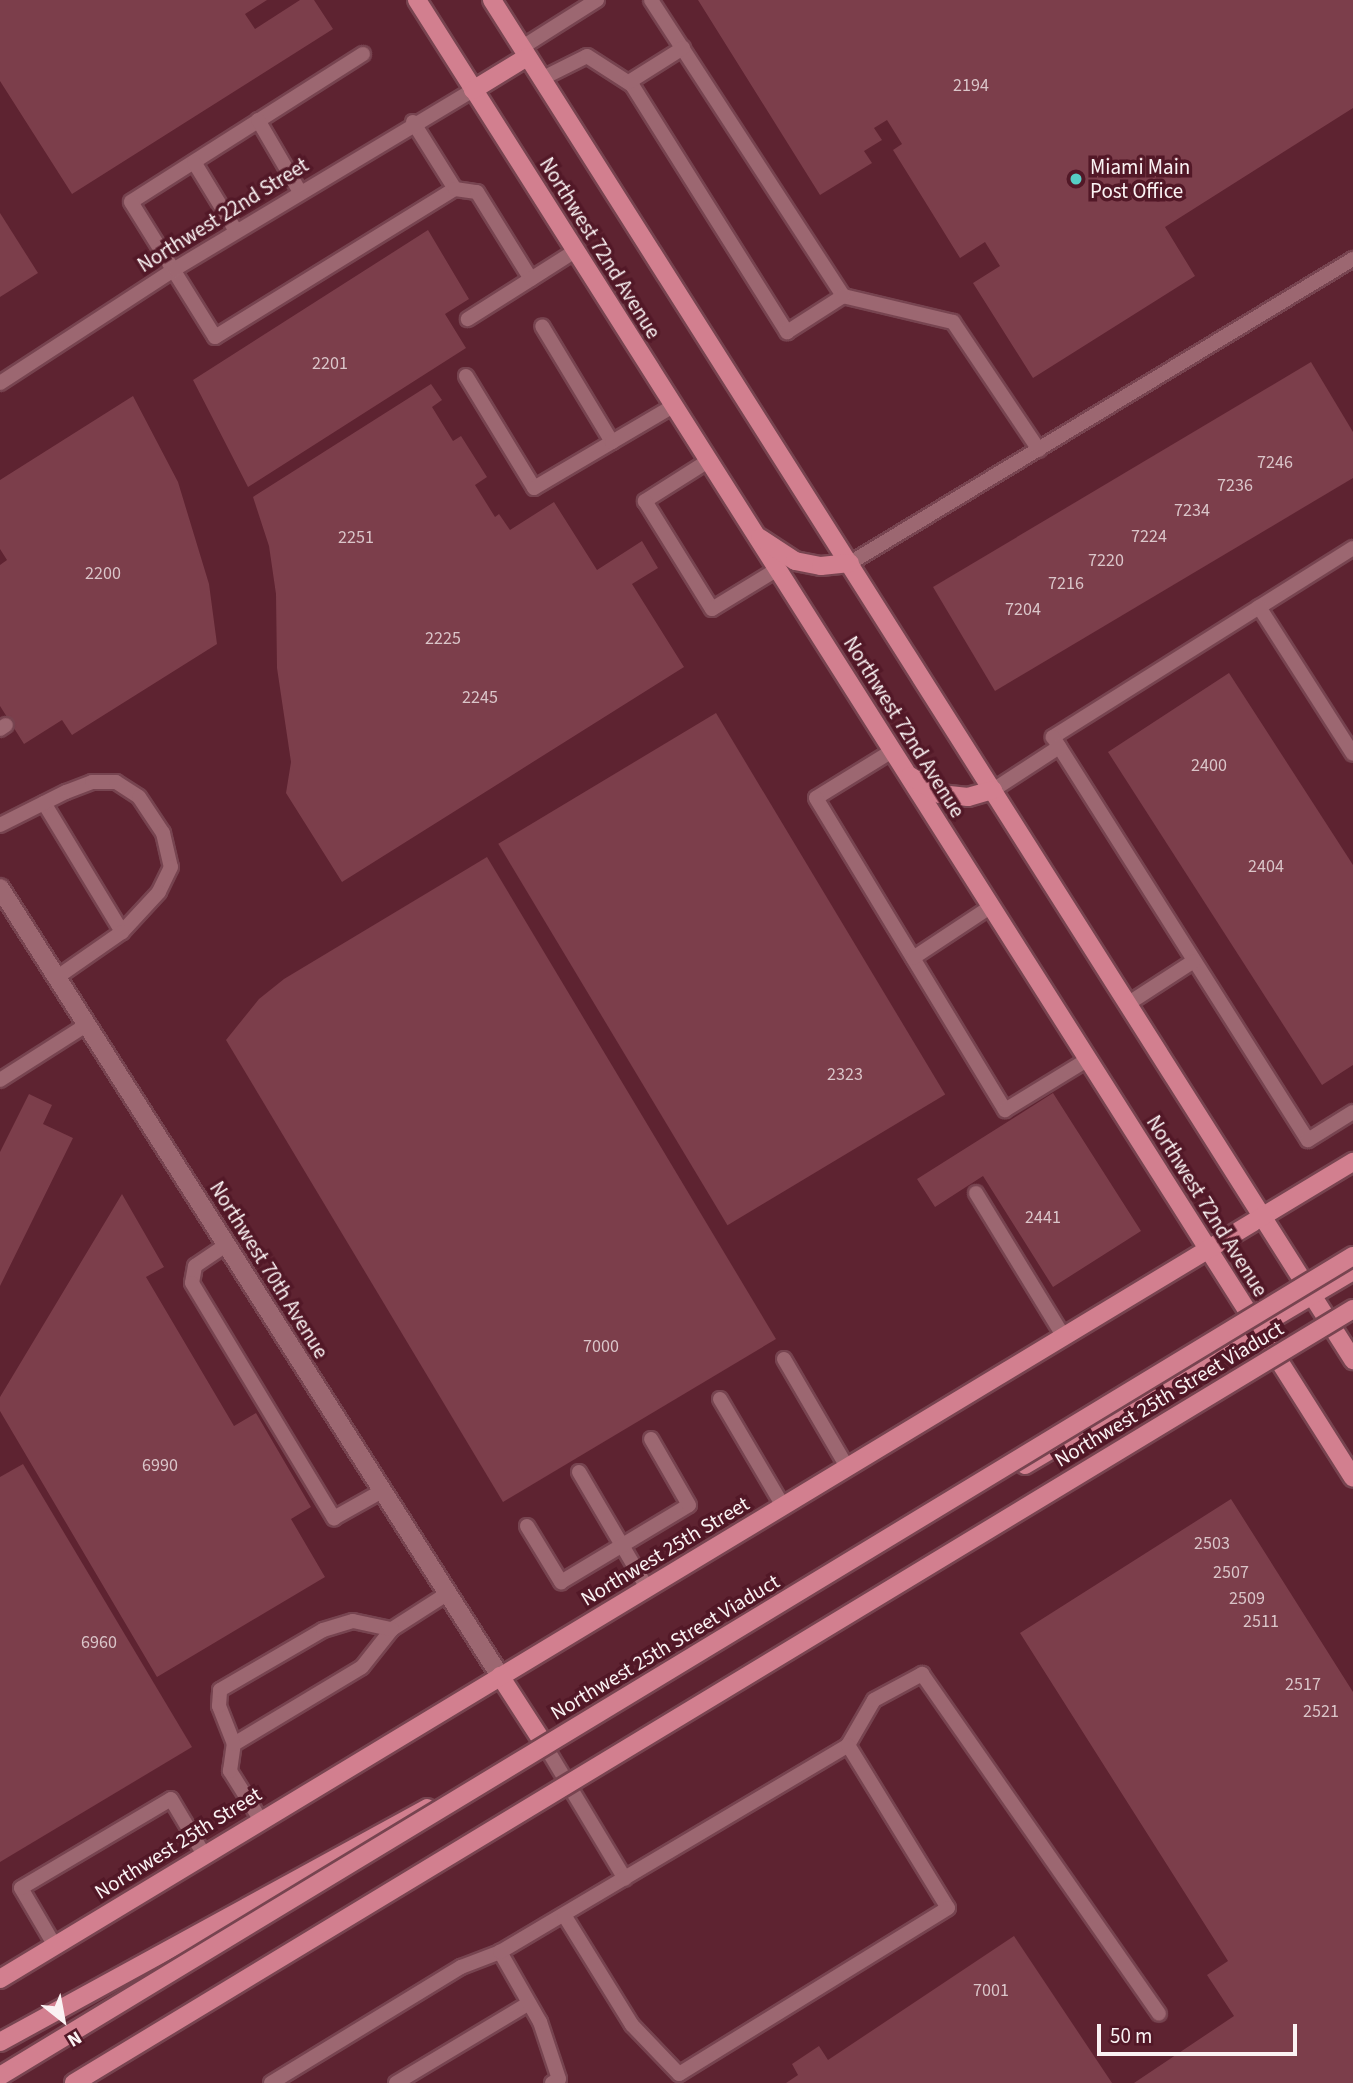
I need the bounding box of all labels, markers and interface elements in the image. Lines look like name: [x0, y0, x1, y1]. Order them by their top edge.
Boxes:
house number: 2194: [953, 75, 989, 97]
street label: Northwest 22nd Street: [133, 152, 313, 278]
street label: Northwest 72nd Avenue: [534, 153, 666, 343]
place label: Miami Main Post Office: [1090, 154, 1190, 204]
marker: Miami Main Post Office: [1068, 171, 1084, 187]
house number: 2201: [312, 353, 348, 375]
house number: 7246: [1257, 452, 1293, 474]
house number: 7236: [1217, 475, 1253, 497]
house number: 7234: [1174, 500, 1210, 522]
house number: 7224: [1131, 526, 1167, 548]
house number: 2251: [338, 527, 374, 549]
house number: 7220: [1088, 550, 1124, 572]
house number: 2200: [85, 563, 121, 585]
house number: 7216: [1048, 573, 1084, 595]
house number: 7204: [1005, 599, 1041, 621]
house number: 2225: [425, 628, 461, 650]
street label: Northwest 72nd Avenue: [838, 632, 970, 822]
house number: 2245: [462, 687, 498, 709]
house number: 2400: [1191, 755, 1227, 777]
house number: 2404: [1248, 856, 1284, 878]
house number: 2323: [827, 1064, 863, 1086]
street label: Northwest 72nd Avenue: [1141, 1111, 1273, 1301]
street label: Northwest 70th Avenue: [204, 1177, 334, 1363]
house number: 2441: [1025, 1207, 1061, 1229]
street label: Northwest 25th Street Viaduct: [1050, 1316, 1288, 1472]
house number: 7000: [583, 1336, 619, 1358]
house number: 6990: [142, 1455, 178, 1477]
street label: Northwest 25th Street: [576, 1491, 754, 1611]
house number: 2503: [1194, 1533, 1230, 1555]
house number: 2507: [1213, 1562, 1249, 1584]
street label: Northwest 25th Street Viaduct: [546, 1569, 784, 1725]
house number: 2509: [1229, 1588, 1265, 1610]
house number: 2511: [1243, 1611, 1279, 1633]
house number: 6960: [81, 1632, 117, 1654]
house number: 2517: [1285, 1674, 1321, 1696]
house number: 2521: [1303, 1701, 1339, 1723]
street label: Northwest 25th Street: [90, 1781, 266, 1905]
house number: 7001: [973, 1980, 1009, 2002]
north arrow: [28, 1985, 98, 2055]
scale bar: [1101, 2010, 1300, 2054]
text: 50 m: [1110, 2021, 1152, 2051]
text: N: [62, 2024, 86, 2053]

